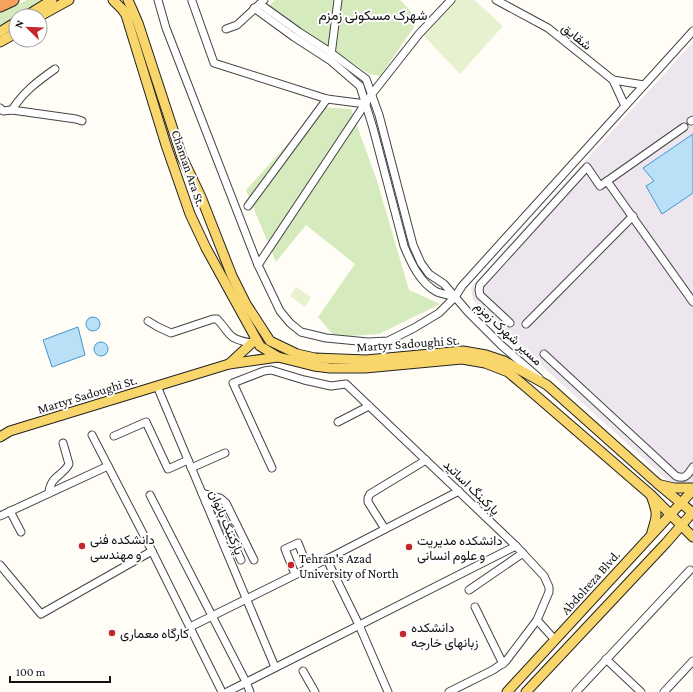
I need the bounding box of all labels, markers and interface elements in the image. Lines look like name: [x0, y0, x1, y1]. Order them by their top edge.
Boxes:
district label: شهرک مسکونی زمزم: [318, 7, 428, 24]
north arrow: [8, 8, 48, 48]
text: N: [12, 18, 26, 30]
street label: شقایق: [558, 20, 595, 54]
street label: Chaman Ara St.: [168, 128, 209, 209]
street label: مسیر شهرک زمزم: [471, 298, 546, 369]
street label: Martyr Sadoughi St.: [356, 332, 460, 355]
street label: Martyr Sadoughi St.: [35, 372, 139, 417]
street label: پارکینگ اساتید: [439, 457, 503, 519]
street label: پارکینگ بانوان: [204, 488, 247, 558]
place label: دانشکده فنی و مهندسی: [90, 532, 155, 563]
place label: دانشکده مدیریت و علوم انسانی: [417, 533, 502, 564]
marker: دانشکده فنی و مهندسی: [77, 541, 87, 551]
marker: دانشکده مدیریت و علوم انسانی: [404, 542, 414, 552]
street label: Abdolreza Blvd.: [558, 547, 623, 617]
place label: Tehran's Azad University of North: [299, 551, 399, 581]
marker: Tehran's Azad University of North: [286, 560, 296, 570]
place label: دانشکده زبانهای خارجه: [411, 620, 479, 651]
place label: کارگاه معماری: [120, 626, 189, 642]
marker: کارگاه معماری: [107, 628, 117, 638]
marker: دانشکده زبانهای خارجه: [398, 629, 408, 639]
scale bar: [10, 658, 110, 684]
text: 100 m: [16, 665, 46, 679]

